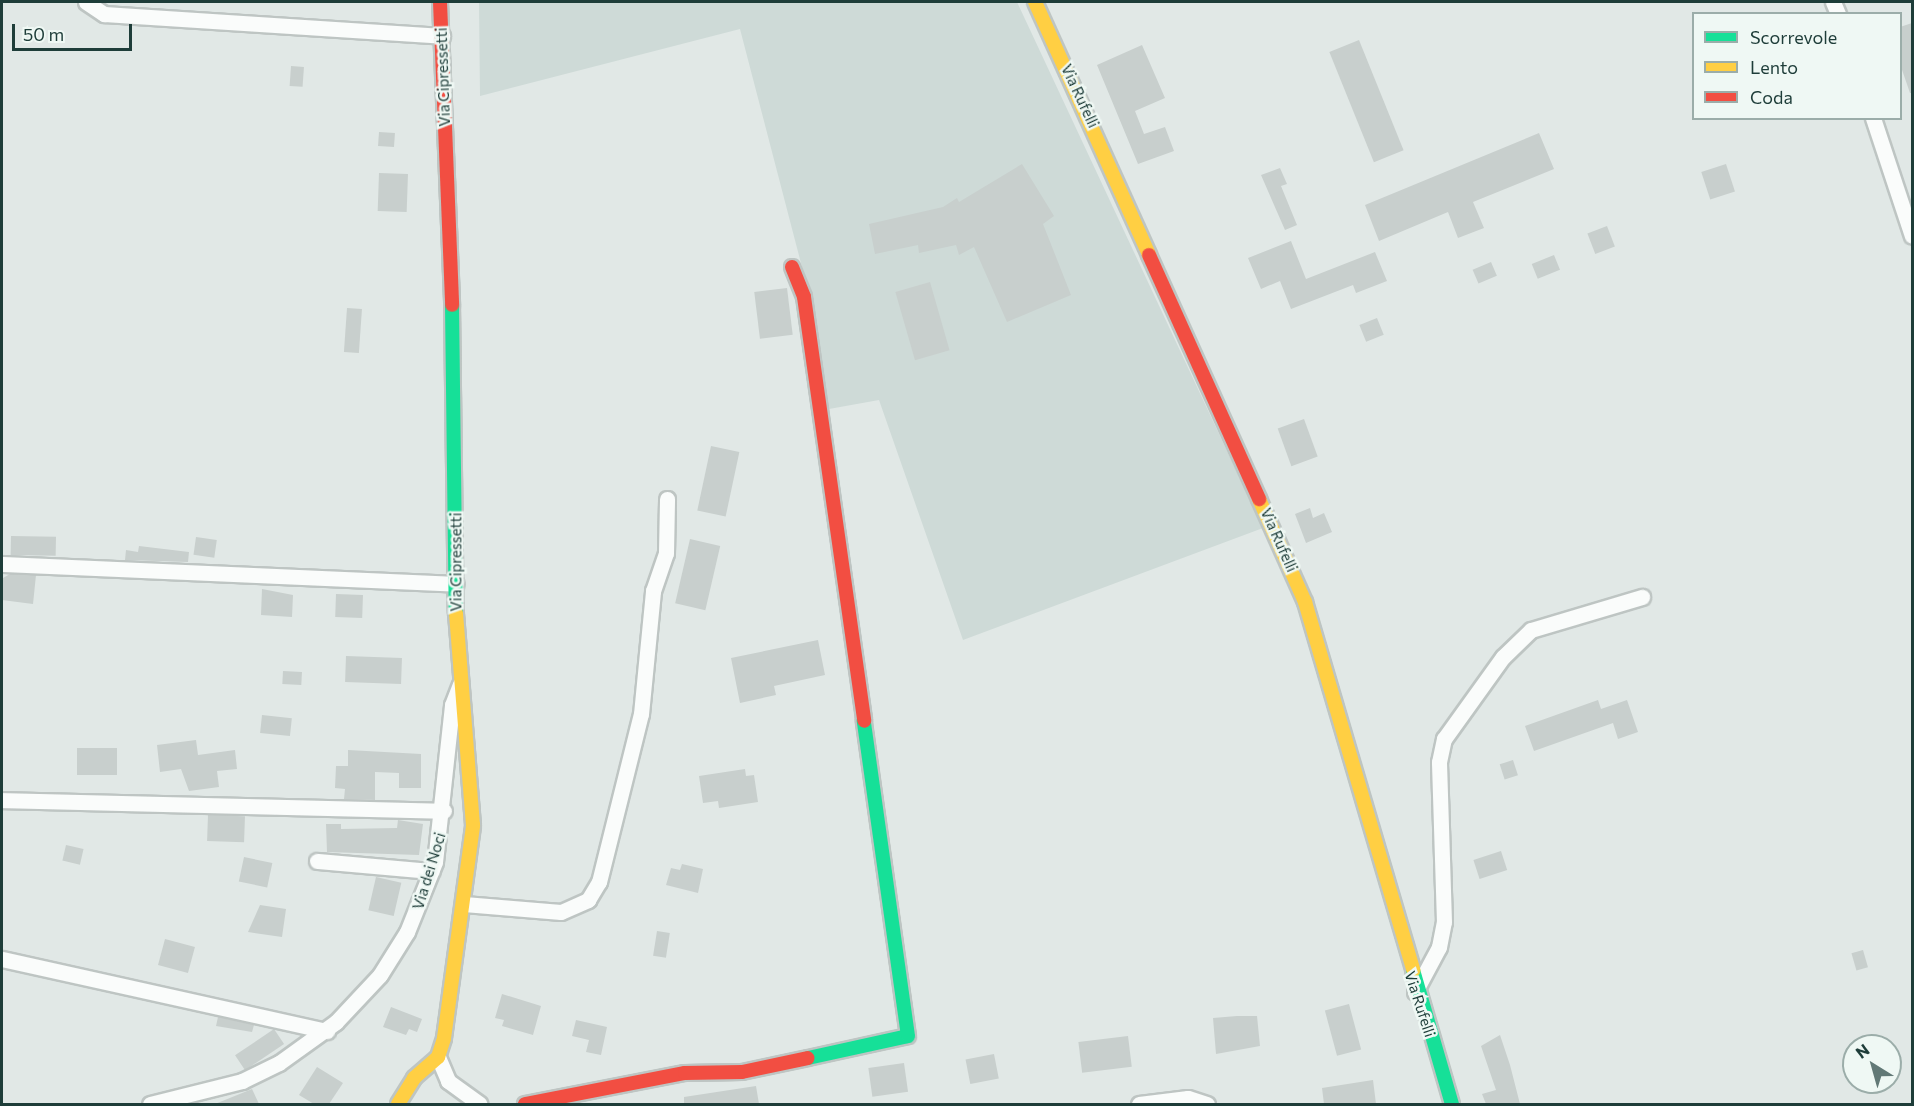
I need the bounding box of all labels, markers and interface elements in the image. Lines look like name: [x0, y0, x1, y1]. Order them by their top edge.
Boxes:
scale bar: [15, 12, 135, 50]
legend: [1692, 12, 1902, 120]
text: 50 m: [23, 23, 64, 45]
text: Scorrevole: [1750, 26, 1837, 48]
street label: Via Cipressetti: [432, 27, 454, 127]
text: Lento: [1750, 56, 1798, 78]
street label: Via Rufelli: [1057, 61, 1103, 131]
text: Coda: [1750, 86, 1793, 108]
street label: Via Rufelli: [1257, 505, 1301, 575]
street label: Via Cipressetti: [447, 512, 465, 612]
street label: Via dei Noci: [409, 830, 449, 912]
street label: Via Rufelli: [1401, 969, 1439, 1039]
north arrow: [1842, 1034, 1902, 1094]
text: N: [1852, 1040, 1873, 1062]

